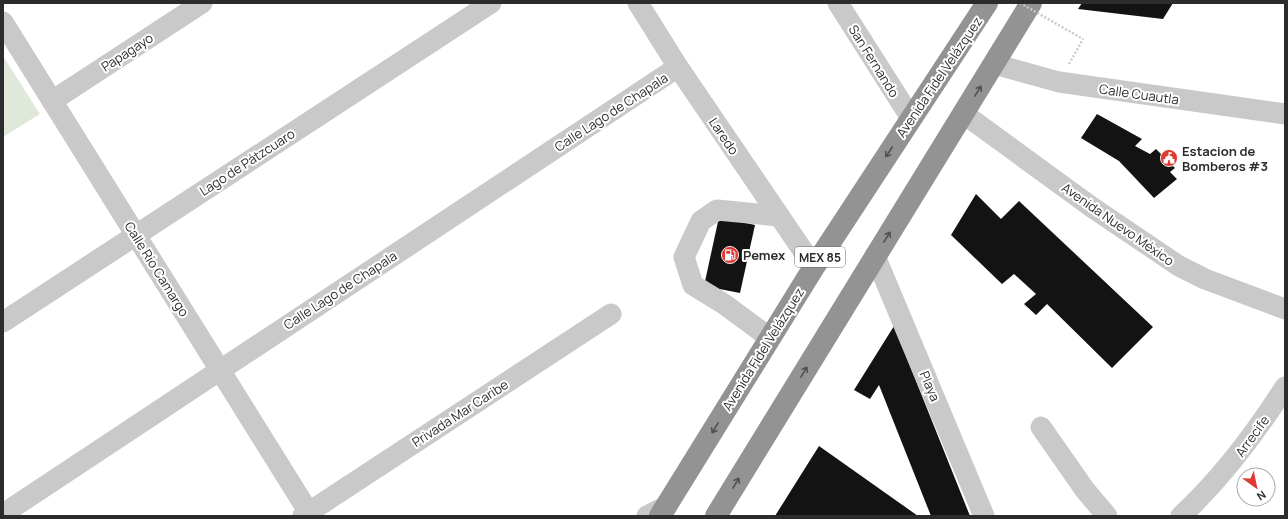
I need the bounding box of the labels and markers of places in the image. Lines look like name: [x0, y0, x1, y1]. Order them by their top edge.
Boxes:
place label: Estacion de Bomberos #3: [1182, 142, 1268, 175]
public building icon: Estacion de Bomberos #3: [1159, 148, 1179, 168]
fuel station icon: Pemex: [720, 245, 740, 265]
place label: Pemex: [743, 246, 786, 264]

